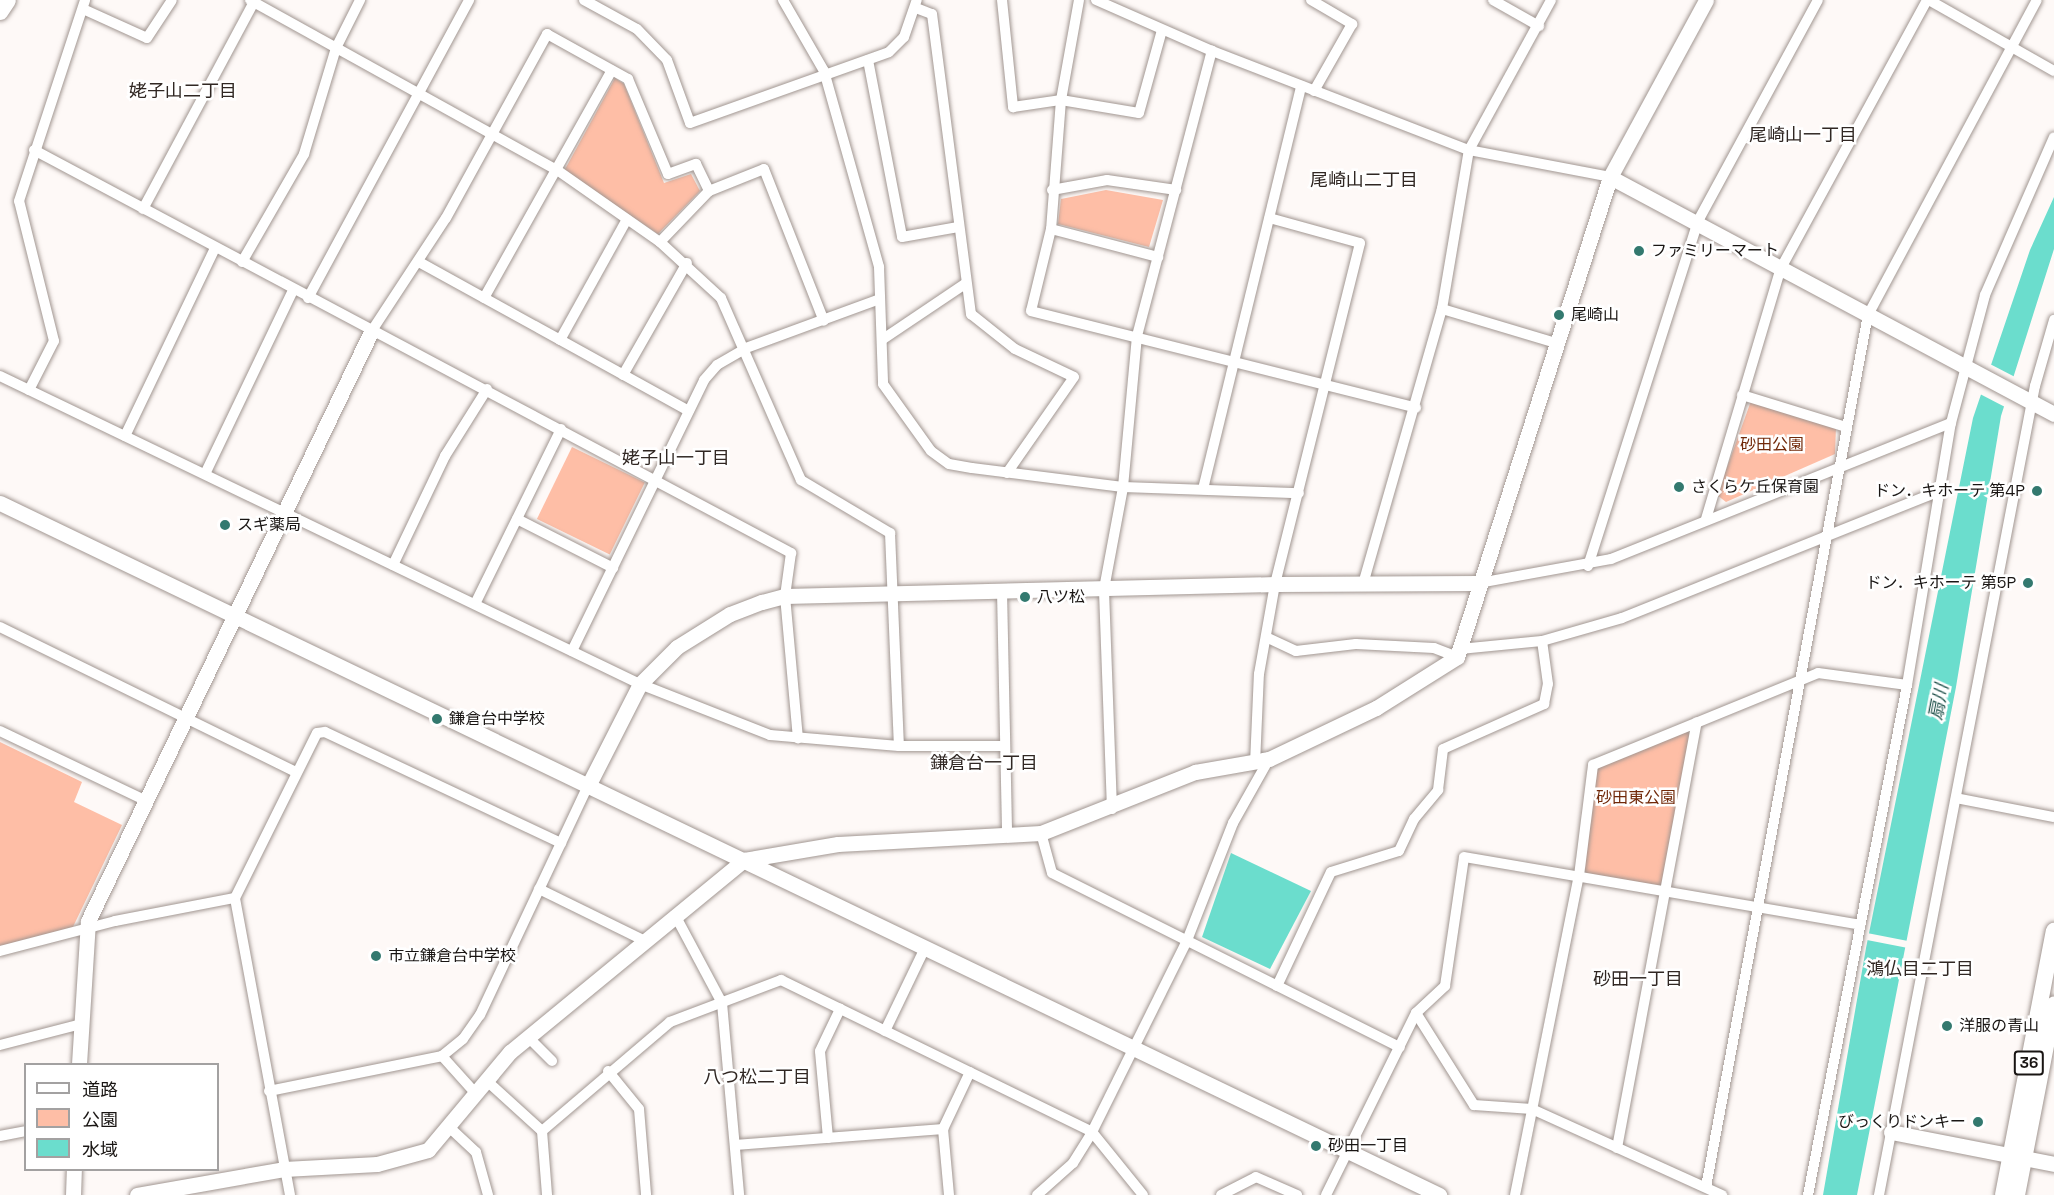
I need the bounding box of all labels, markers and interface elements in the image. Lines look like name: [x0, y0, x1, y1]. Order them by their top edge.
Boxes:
district label: 姥子山二丁目: [129, 80, 237, 102]
district label: 尾崎山一丁目: [1749, 124, 1857, 146]
district label: 尾崎山二丁目: [1310, 169, 1418, 191]
place label: ファミリーマート: [1651, 241, 1779, 261]
marker: ファミリーマート: [1632, 244, 1646, 258]
place label: 尾崎山: [1571, 305, 1619, 325]
marker: 尾崎山: [1552, 308, 1566, 322]
park label: 砂田公園: [1740, 435, 1804, 455]
district label: 姥子山一丁目: [622, 447, 730, 469]
place label: さくらケ丘保育園: [1691, 477, 1819, 497]
marker: さくらケ丘保育園: [1672, 480, 1686, 494]
place label: ドン．キホーテ 第4P: [1874, 481, 2025, 501]
marker: ドン．キホーテ 第4P: [2030, 484, 2044, 498]
place label: スギ薬局: [237, 515, 301, 535]
marker: スギ薬局: [218, 518, 232, 532]
place label: ドン．キホーテ 第5P: [1865, 573, 2016, 593]
marker: ドン．キホーテ 第5P: [2021, 576, 2035, 590]
place label: 八ツ松: [1037, 587, 1085, 607]
marker: 八ツ松: [1018, 590, 1032, 604]
water label: 扇川: [1925, 682, 1953, 722]
place label: 鎌倉台中学校: [449, 709, 545, 729]
marker: 鎌倉台中学校: [430, 712, 444, 726]
district label: 鎌倉台一丁目: [930, 752, 1038, 774]
park label: 砂田東公園: [1596, 788, 1676, 808]
place label: 市立鎌倉台中学校: [388, 946, 516, 966]
marker: 市立鎌倉台中学校: [369, 949, 383, 963]
district label: 鴻仏目二丁目: [1866, 958, 1974, 980]
district label: 砂田一丁目: [1593, 968, 1683, 990]
place label: 洋服の青山: [1959, 1016, 2039, 1036]
marker: 洋服の青山: [1940, 1019, 1954, 1033]
road number: 36: [2012, 1051, 2046, 1075]
legend: [24, 1063, 219, 1171]
district label: 八つ松二丁目: [703, 1066, 811, 1088]
text: 道路: [82, 1078, 118, 1101]
text: 公園: [82, 1108, 118, 1131]
place label: びっくりドンキー: [1838, 1112, 1966, 1132]
marker: びっくりドンキー: [1971, 1115, 1985, 1129]
place label: 砂田一丁目: [1328, 1136, 1408, 1156]
text: 水域: [82, 1138, 118, 1161]
marker: 砂田一丁目: [1309, 1139, 1323, 1153]

